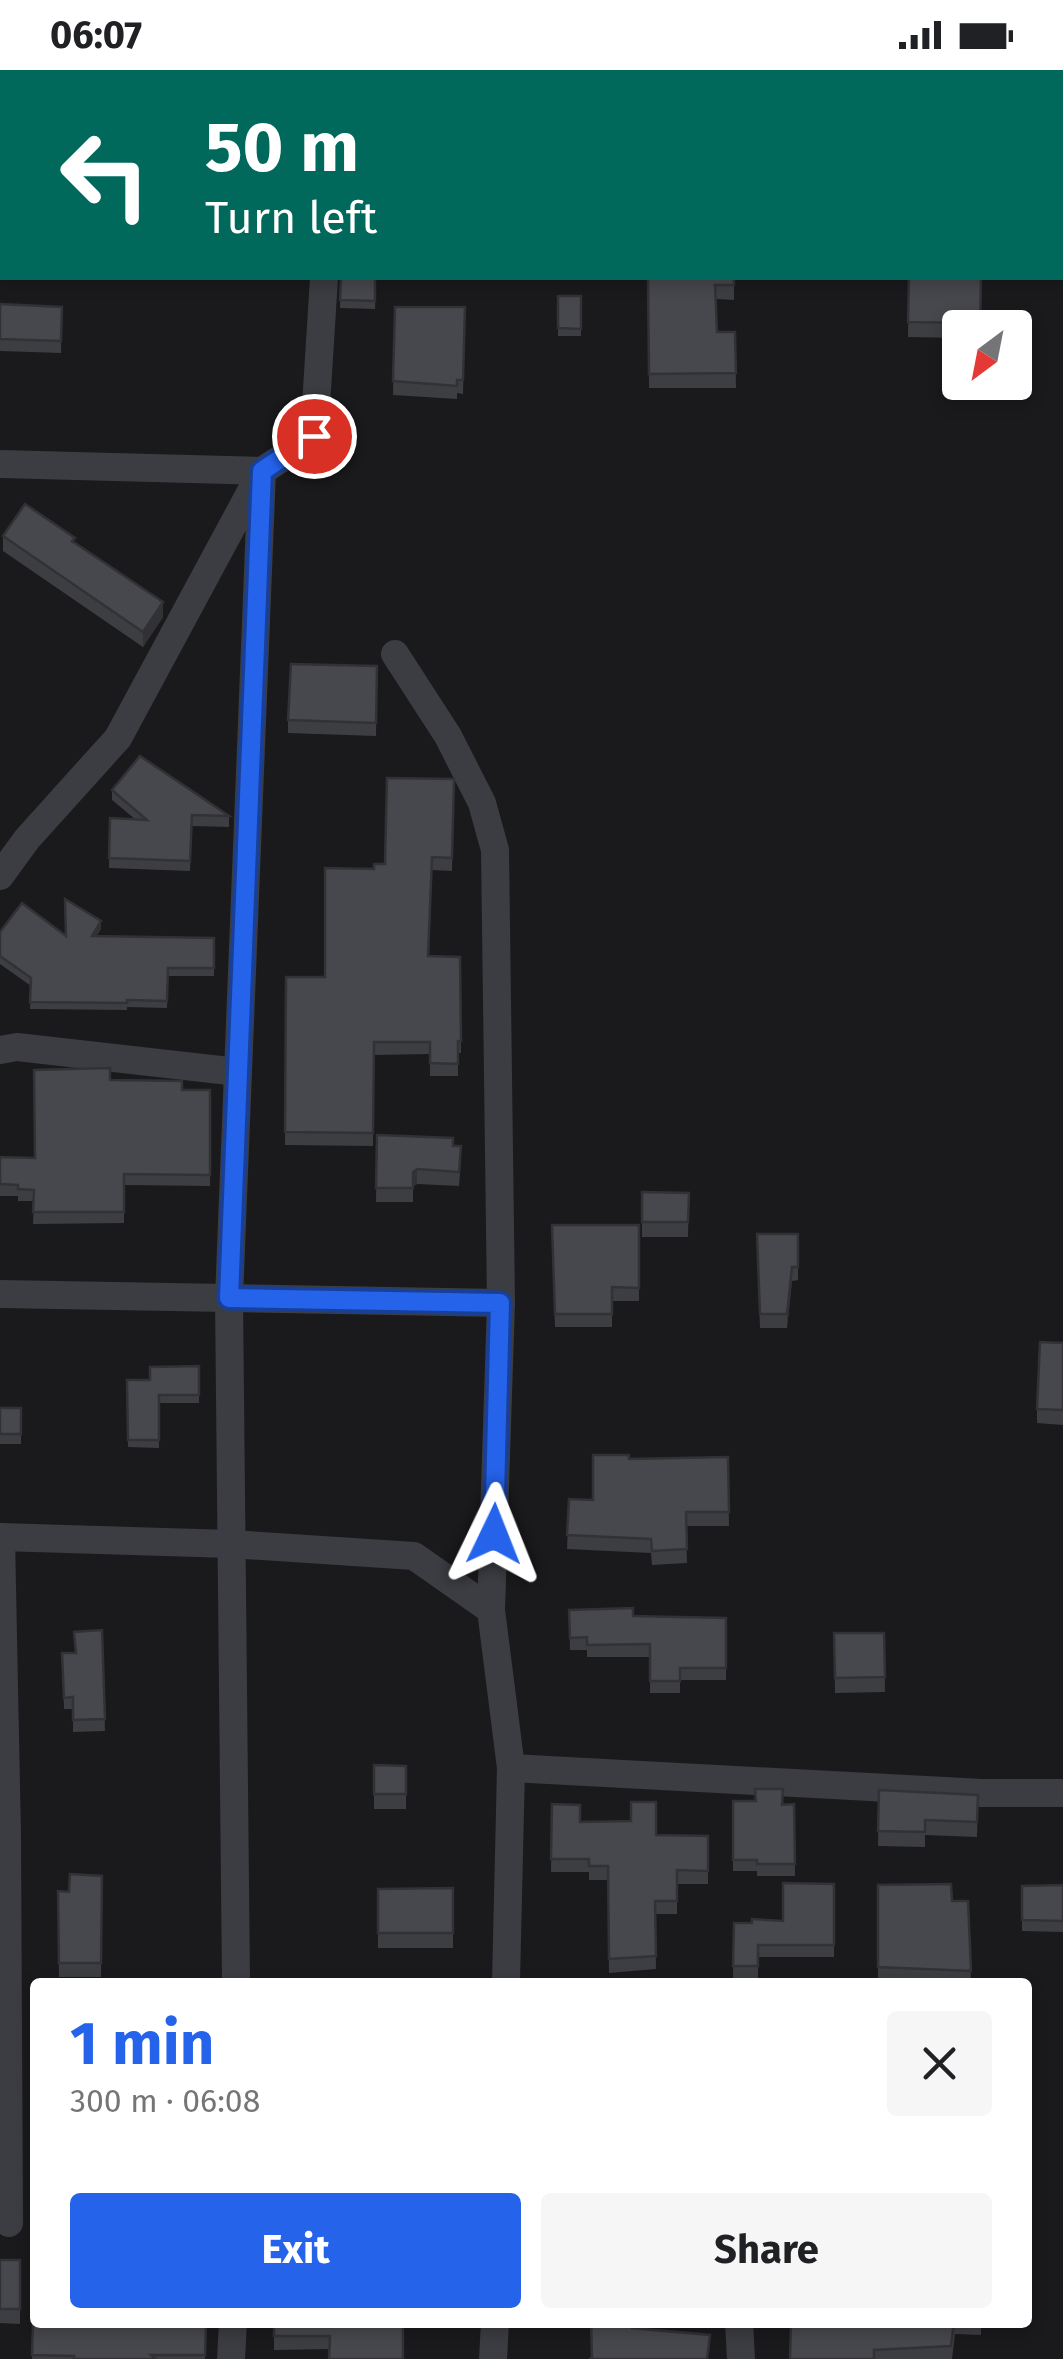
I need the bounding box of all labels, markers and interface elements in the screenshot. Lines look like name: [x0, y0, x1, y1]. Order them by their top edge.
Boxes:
text: 06:07: [50, 12, 142, 58]
text: 50 m: [205, 106, 359, 190]
icon: left: [40, 110, 170, 240]
text: Turn left: [205, 191, 377, 245]
north arrow: [942, 310, 1032, 400]
map controls: [942, 310, 1032, 400]
pin: [272, 394, 357, 479]
icon: arrive: [287, 409, 342, 464]
position arrow: [442, 1482, 546, 1586]
text: 1 min: [70, 2008, 214, 2080]
button: close: [887, 2011, 992, 2116]
text: 300 m · 06:08: [70, 2082, 260, 2120]
button: Exit: [70, 2193, 521, 2308]
button: Share: [541, 2193, 992, 2308]

